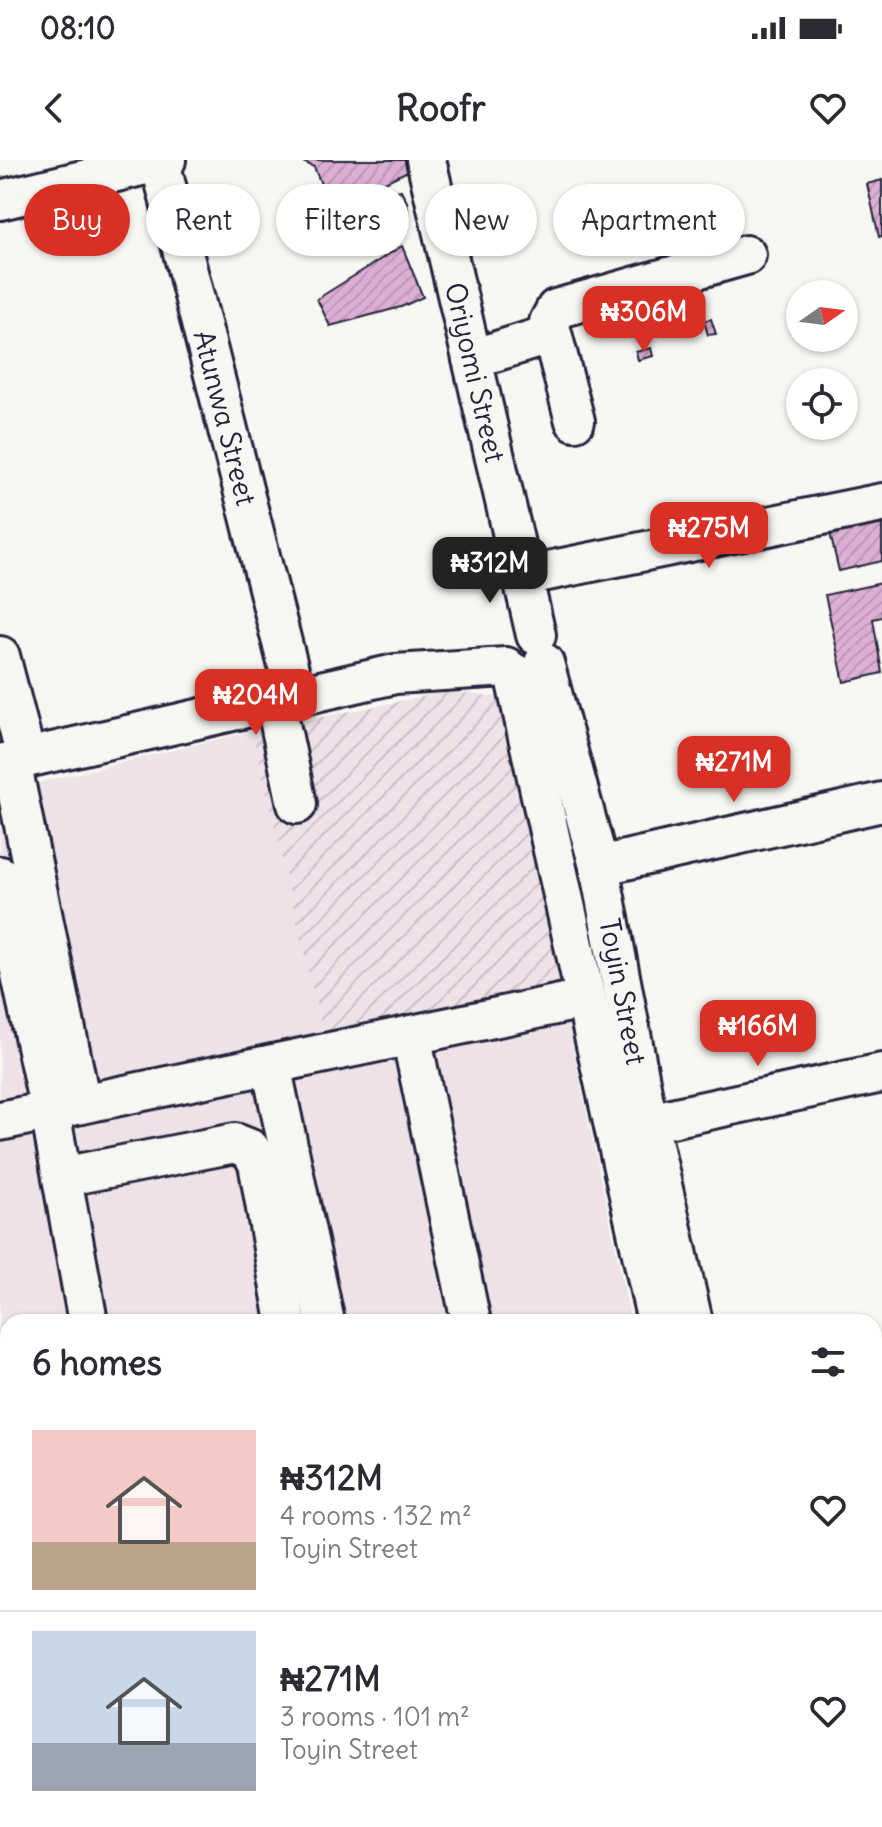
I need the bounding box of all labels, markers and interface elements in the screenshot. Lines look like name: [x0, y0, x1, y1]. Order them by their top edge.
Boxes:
text: 08:10: [40, 9, 115, 47]
icon: back: [32, 86, 76, 130]
text: Roofr: [396, 86, 486, 131]
icon: heart: [806, 86, 850, 130]
chip: Buy: [24, 184, 130, 256]
chip: Rent: [146, 184, 260, 256]
chip: Filters: [276, 184, 409, 256]
chip: New: [425, 184, 537, 256]
chip: Apartment: [553, 184, 745, 256]
street label: Oriyomi Street: [437, 279, 513, 466]
north arrow: [786, 280, 858, 352]
map controls: [786, 280, 858, 440]
pin: ₦306M: [588, 286, 700, 354]
text: ₦306M: [601, 295, 687, 328]
street label: Atunwa Street: [185, 327, 264, 509]
button: locate: [786, 368, 858, 440]
pin: ₦275M: [653, 502, 765, 570]
text: ₦275M: [668, 511, 750, 544]
pin: ₦312M: [434, 537, 546, 605]
text: ₦312M: [451, 546, 529, 579]
pin: ₦204M: [200, 669, 312, 737]
text: ₦204M: [213, 678, 299, 711]
pin: ₦271M: [678, 736, 790, 804]
text: ₦271M: [695, 745, 773, 778]
street label: Toyin Street: [591, 915, 654, 1068]
pin: ₦166M: [702, 1000, 814, 1068]
text: ₦166M: [718, 1009, 798, 1042]
icon: filters: [806, 1340, 850, 1384]
text: 6 homes: [32, 1341, 162, 1384]
text: ₦312M: [280, 1456, 383, 1499]
icon: home: [96, 1462, 192, 1558]
icon: heart: [806, 1488, 850, 1532]
text: 4 rooms · 132 m²: [280, 1499, 472, 1532]
text: Toyin Street: [280, 1532, 418, 1565]
text: ₦271M: [280, 1657, 381, 1700]
icon: home: [96, 1663, 192, 1759]
icon: heart: [806, 1689, 850, 1733]
text: 3 rooms · 101 m²: [280, 1700, 470, 1733]
text: Toyin Street: [280, 1733, 418, 1766]

